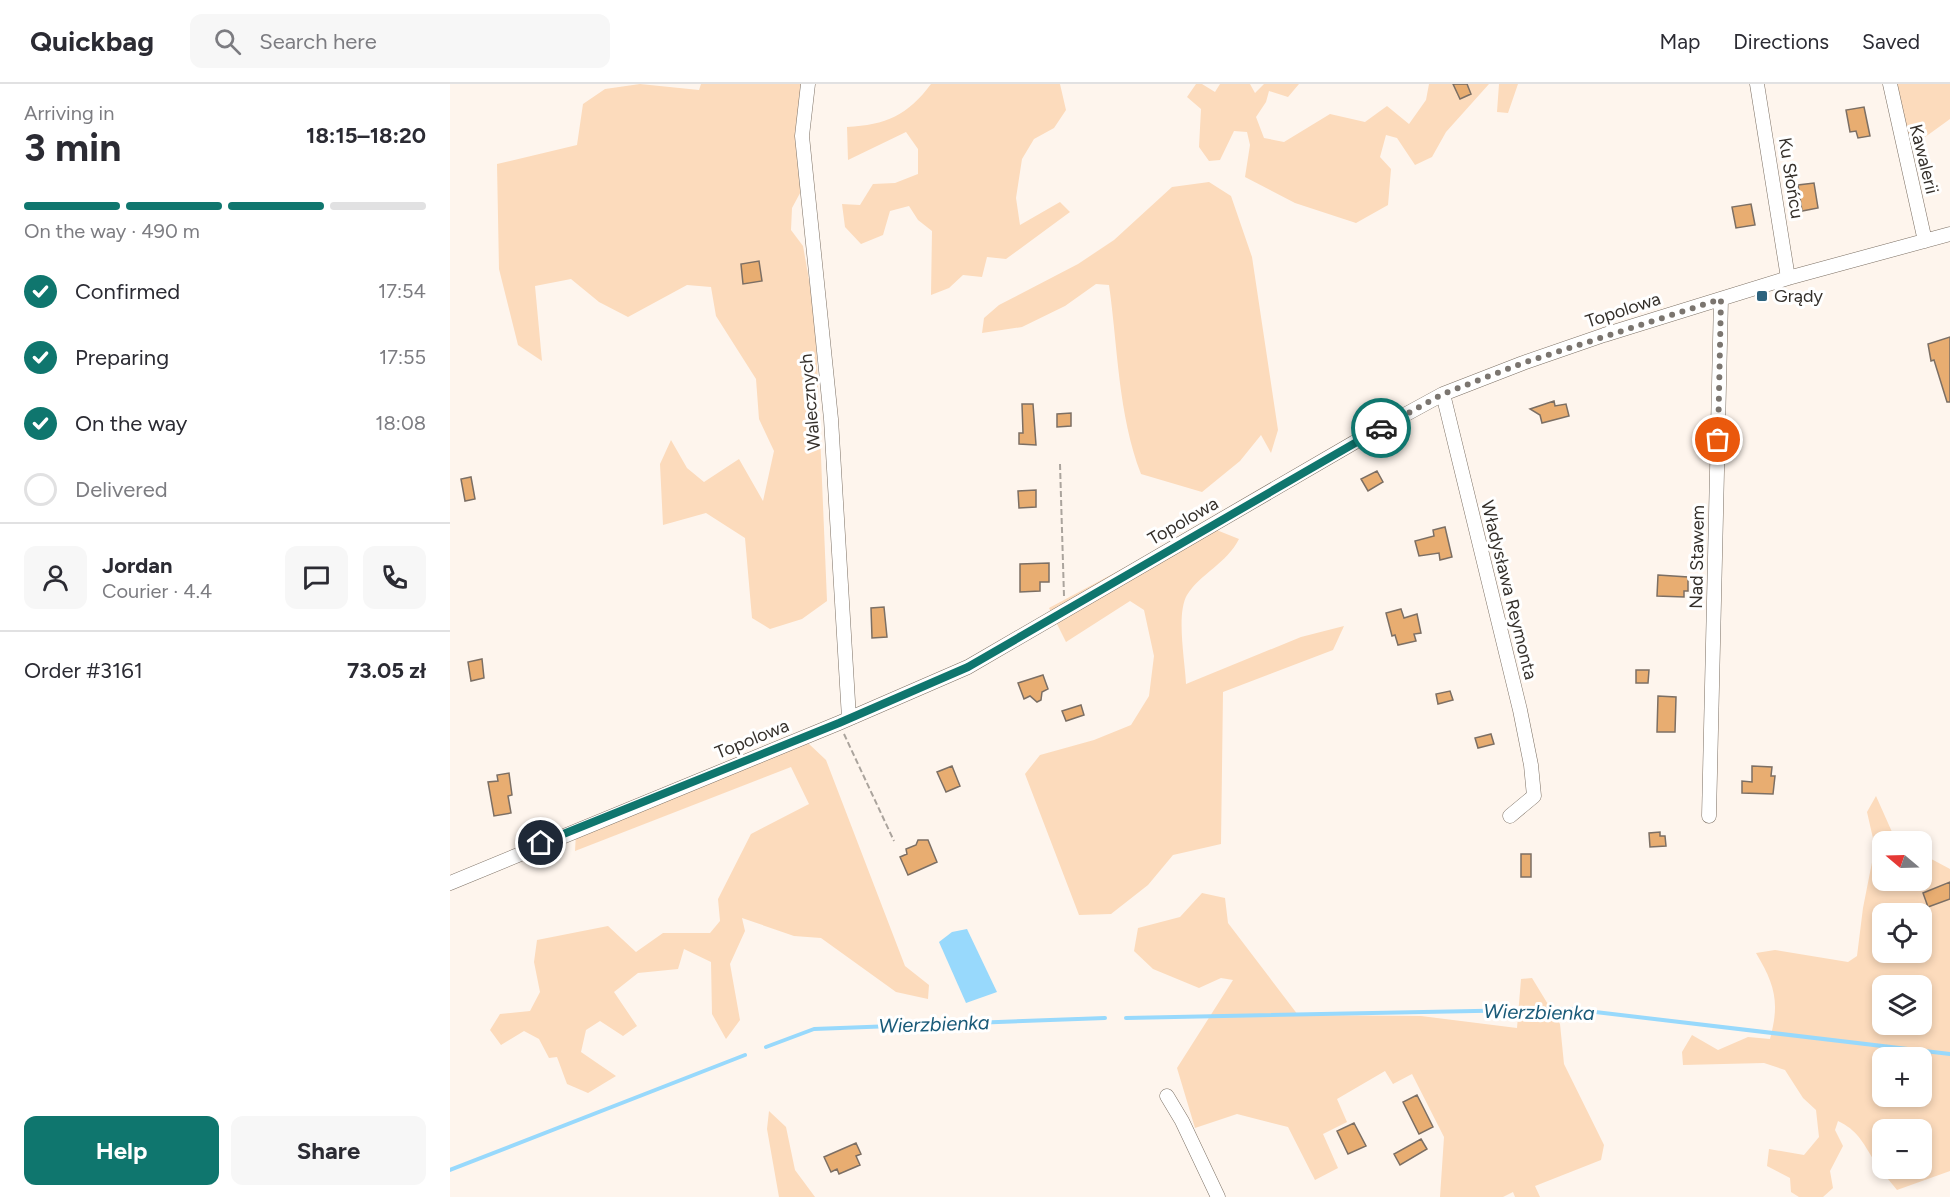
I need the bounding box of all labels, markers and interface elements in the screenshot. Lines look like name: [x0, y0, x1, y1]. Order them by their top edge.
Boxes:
search box: [190, 14, 610, 68]
text: Quickbag: [30, 24, 154, 58]
icon: search: [211, 25, 244, 58]
text: Search here: [259, 28, 377, 55]
text: Map: [1659, 29, 1700, 54]
text: Directions: [1733, 29, 1829, 54]
text: Saved: [1862, 29, 1920, 54]
text: Arriving in: [24, 101, 114, 125]
text: 18:15–18:20: [306, 122, 426, 149]
street label: Kawalerii: [1905, 122, 1943, 196]
text: 3 min: [24, 124, 121, 171]
street label: Ku Słońcu: [1774, 136, 1808, 220]
text: On the way · 490 m: [24, 219, 200, 243]
icon: check: [24, 275, 57, 308]
text: Confirmed: [75, 278, 180, 305]
text: 17:54: [378, 279, 426, 303]
place label: Grądy: [1774, 285, 1823, 307]
street label: Topolowa: [1583, 288, 1663, 332]
marker: Grądy: [1755, 289, 1769, 303]
icon: check: [24, 341, 57, 374]
text: Preparing: [75, 344, 169, 371]
text: 17:55: [379, 345, 426, 369]
street label: Walecznych: [795, 353, 825, 451]
courier: [1351, 398, 1411, 458]
icon: check: [24, 407, 57, 440]
text: On the way: [75, 410, 187, 437]
text: 18:08: [375, 411, 426, 435]
icon: car: [1365, 412, 1398, 445]
pin: [1692, 414, 1743, 465]
icon: bag: [1701, 423, 1734, 456]
text: Delivered: [75, 476, 168, 503]
street label: Topolowa: [1144, 492, 1222, 550]
street label: Władysława Reymonta: [1476, 498, 1542, 682]
street label: Nad Stawem: [1685, 505, 1709, 609]
button: person: [24, 546, 87, 609]
button: chat: [285, 546, 348, 609]
button: phone: [363, 546, 426, 609]
text: Jordan: [102, 552, 173, 579]
text: Courier · 4.4: [102, 579, 212, 603]
text: Order #3161: [24, 657, 143, 684]
text: 73.05 zł: [347, 657, 426, 684]
street label: Topolowa: [712, 714, 792, 764]
pin: [515, 817, 566, 868]
icon: home: [524, 826, 557, 859]
north arrow: [1872, 831, 1932, 891]
map controls: [1872, 831, 1932, 1179]
button: locate: [1872, 903, 1932, 963]
button: layers: [1872, 975, 1932, 1035]
water label: Wierzbienka: [1483, 999, 1595, 1025]
water label: Wierzbienka: [878, 1010, 990, 1038]
button: +: [1872, 1047, 1932, 1107]
button: Help: [24, 1116, 219, 1185]
button: Share: [231, 1116, 426, 1185]
button: −: [1872, 1119, 1932, 1179]

